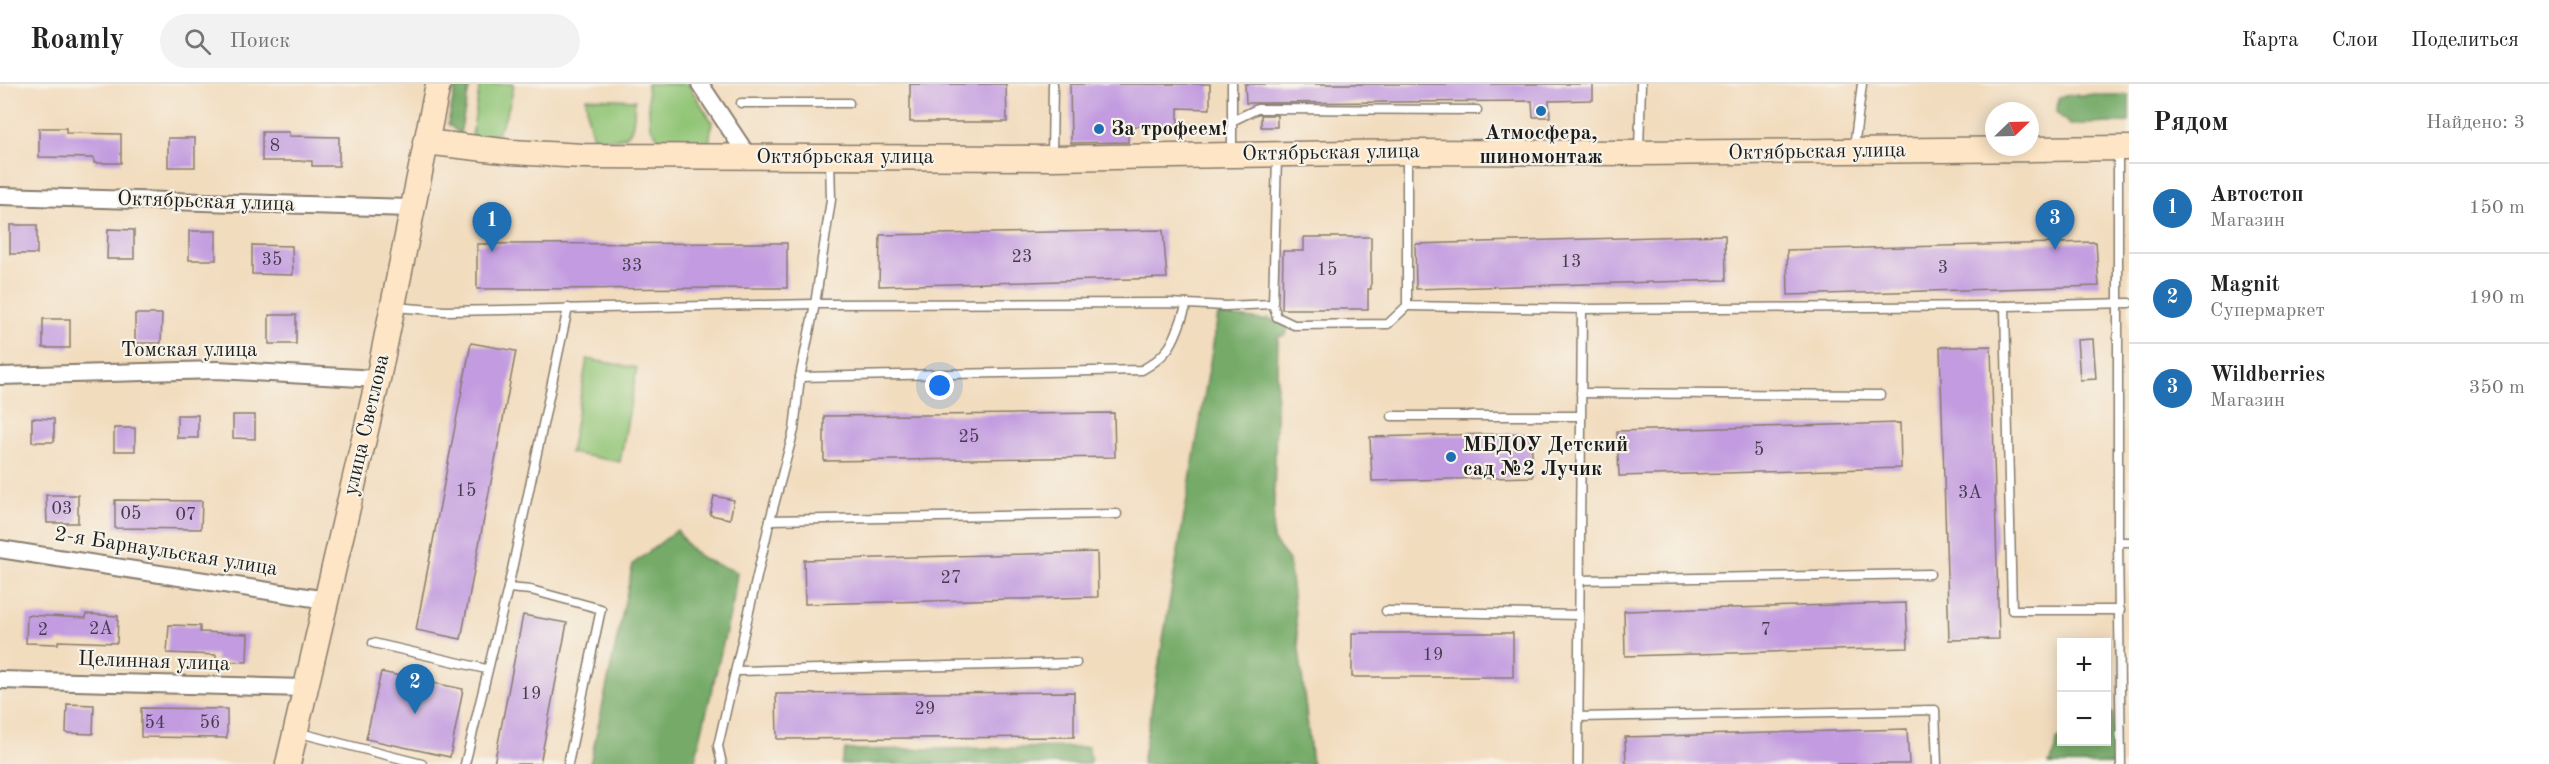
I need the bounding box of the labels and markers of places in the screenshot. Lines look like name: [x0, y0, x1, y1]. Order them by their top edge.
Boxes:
marker: Атмосфера, шиномонтаж: [1534, 104, 1548, 118]
place label: За трофеем!: [1111, 119, 1227, 140]
marker: За трофеем!: [1092, 122, 1106, 136]
place label: Атмосфера, шиномонтаж: [1479, 123, 1603, 168]
pin: 3: [2036, 200, 2074, 250]
pin: 1: [472, 202, 512, 252]
place label: МБДОУ Детский сад №2 Лучик: [1463, 435, 1628, 480]
marker: МБДОУ Детский сад №2 Лучик: [1444, 450, 1458, 464]
pin: 2: [396, 664, 434, 714]

